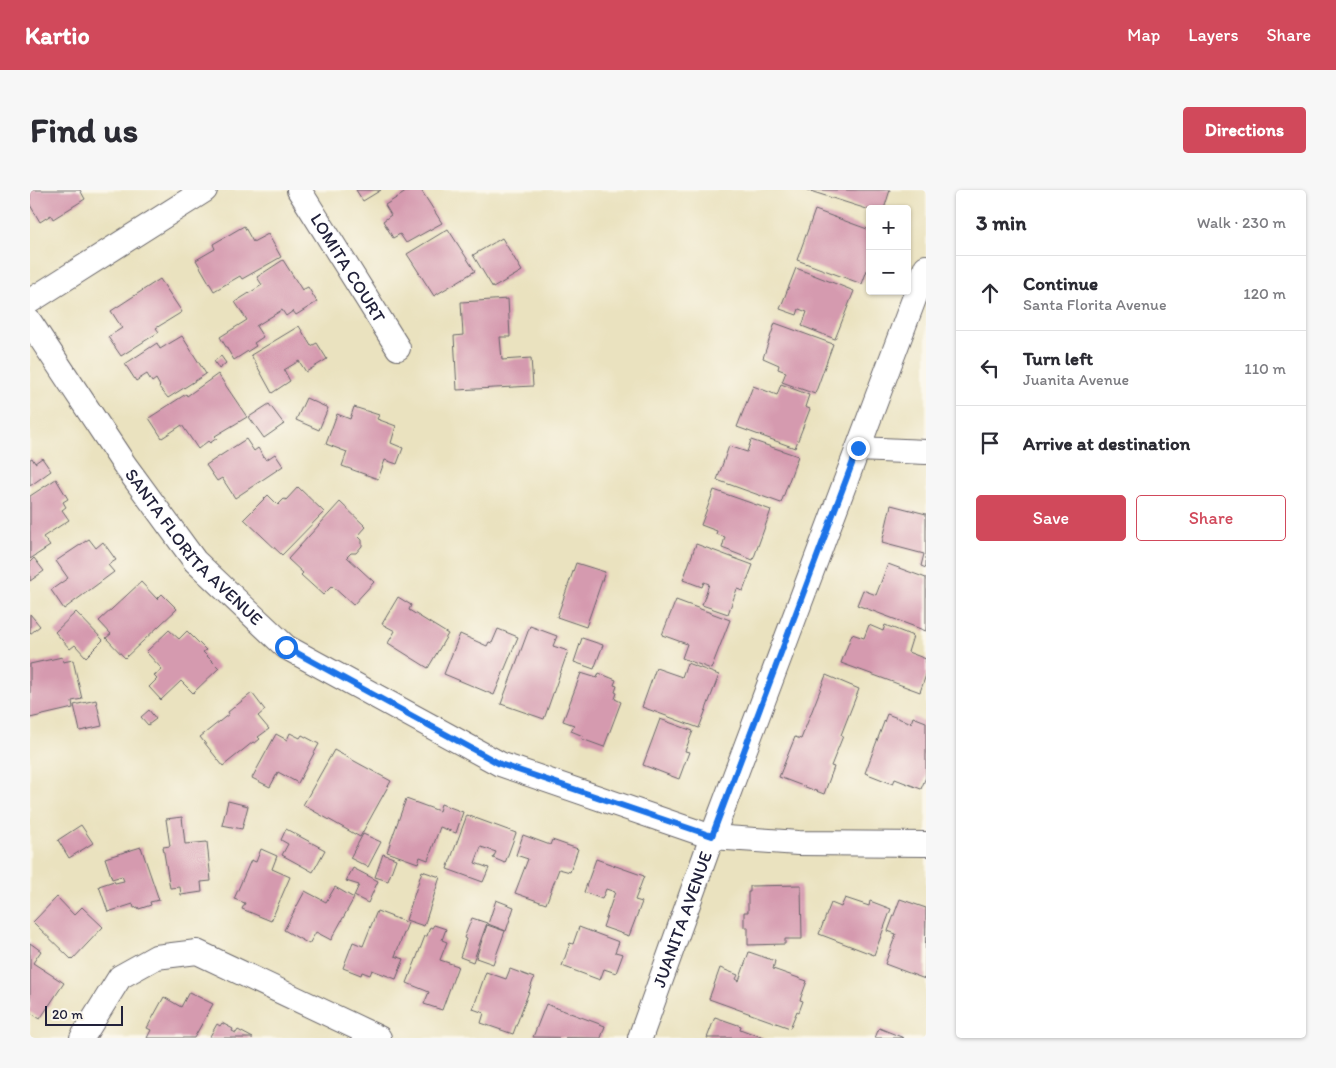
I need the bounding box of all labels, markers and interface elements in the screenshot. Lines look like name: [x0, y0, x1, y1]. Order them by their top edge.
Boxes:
text: Kartio: [25, 21, 90, 50]
text: Map: [1127, 24, 1160, 46]
text: Layers: [1188, 24, 1238, 46]
text: Share: [1266, 24, 1311, 46]
button: Directions: [1183, 107, 1306, 153]
text: Find us: [30, 109, 138, 151]
map controls: [866, 205, 911, 295]
button: +: [866, 205, 911, 250]
street label: LOMITA COURT: [305, 209, 390, 327]
text: 3 min: [976, 210, 1026, 235]
text: Walk · 230 m: [1197, 213, 1286, 232]
button: −: [866, 250, 911, 295]
text: Continue: [1023, 272, 1098, 295]
icon: ahead: [976, 279, 1004, 307]
text: 120 m: [1243, 284, 1286, 303]
text: Santa Florita Avenue: [1023, 295, 1167, 314]
text: Turn left: [1023, 347, 1093, 370]
icon: left: [976, 354, 1004, 382]
text: 110 m: [1244, 359, 1286, 378]
text: Juanita Avenue: [1023, 370, 1129, 389]
icon: arrive: [976, 429, 1004, 457]
text: Arrive at destination: [1023, 432, 1190, 455]
route end: [847, 437, 870, 460]
street label: SANTA FLORITA AVENUE: [120, 464, 267, 630]
button: Save: [976, 495, 1126, 541]
button: Share: [1136, 495, 1286, 541]
route start: [275, 636, 298, 659]
street label: JUANITA AVENUE: [648, 848, 717, 990]
scale bar: [45, 1003, 122, 1026]
text: 20 m: [52, 1006, 83, 1023]

